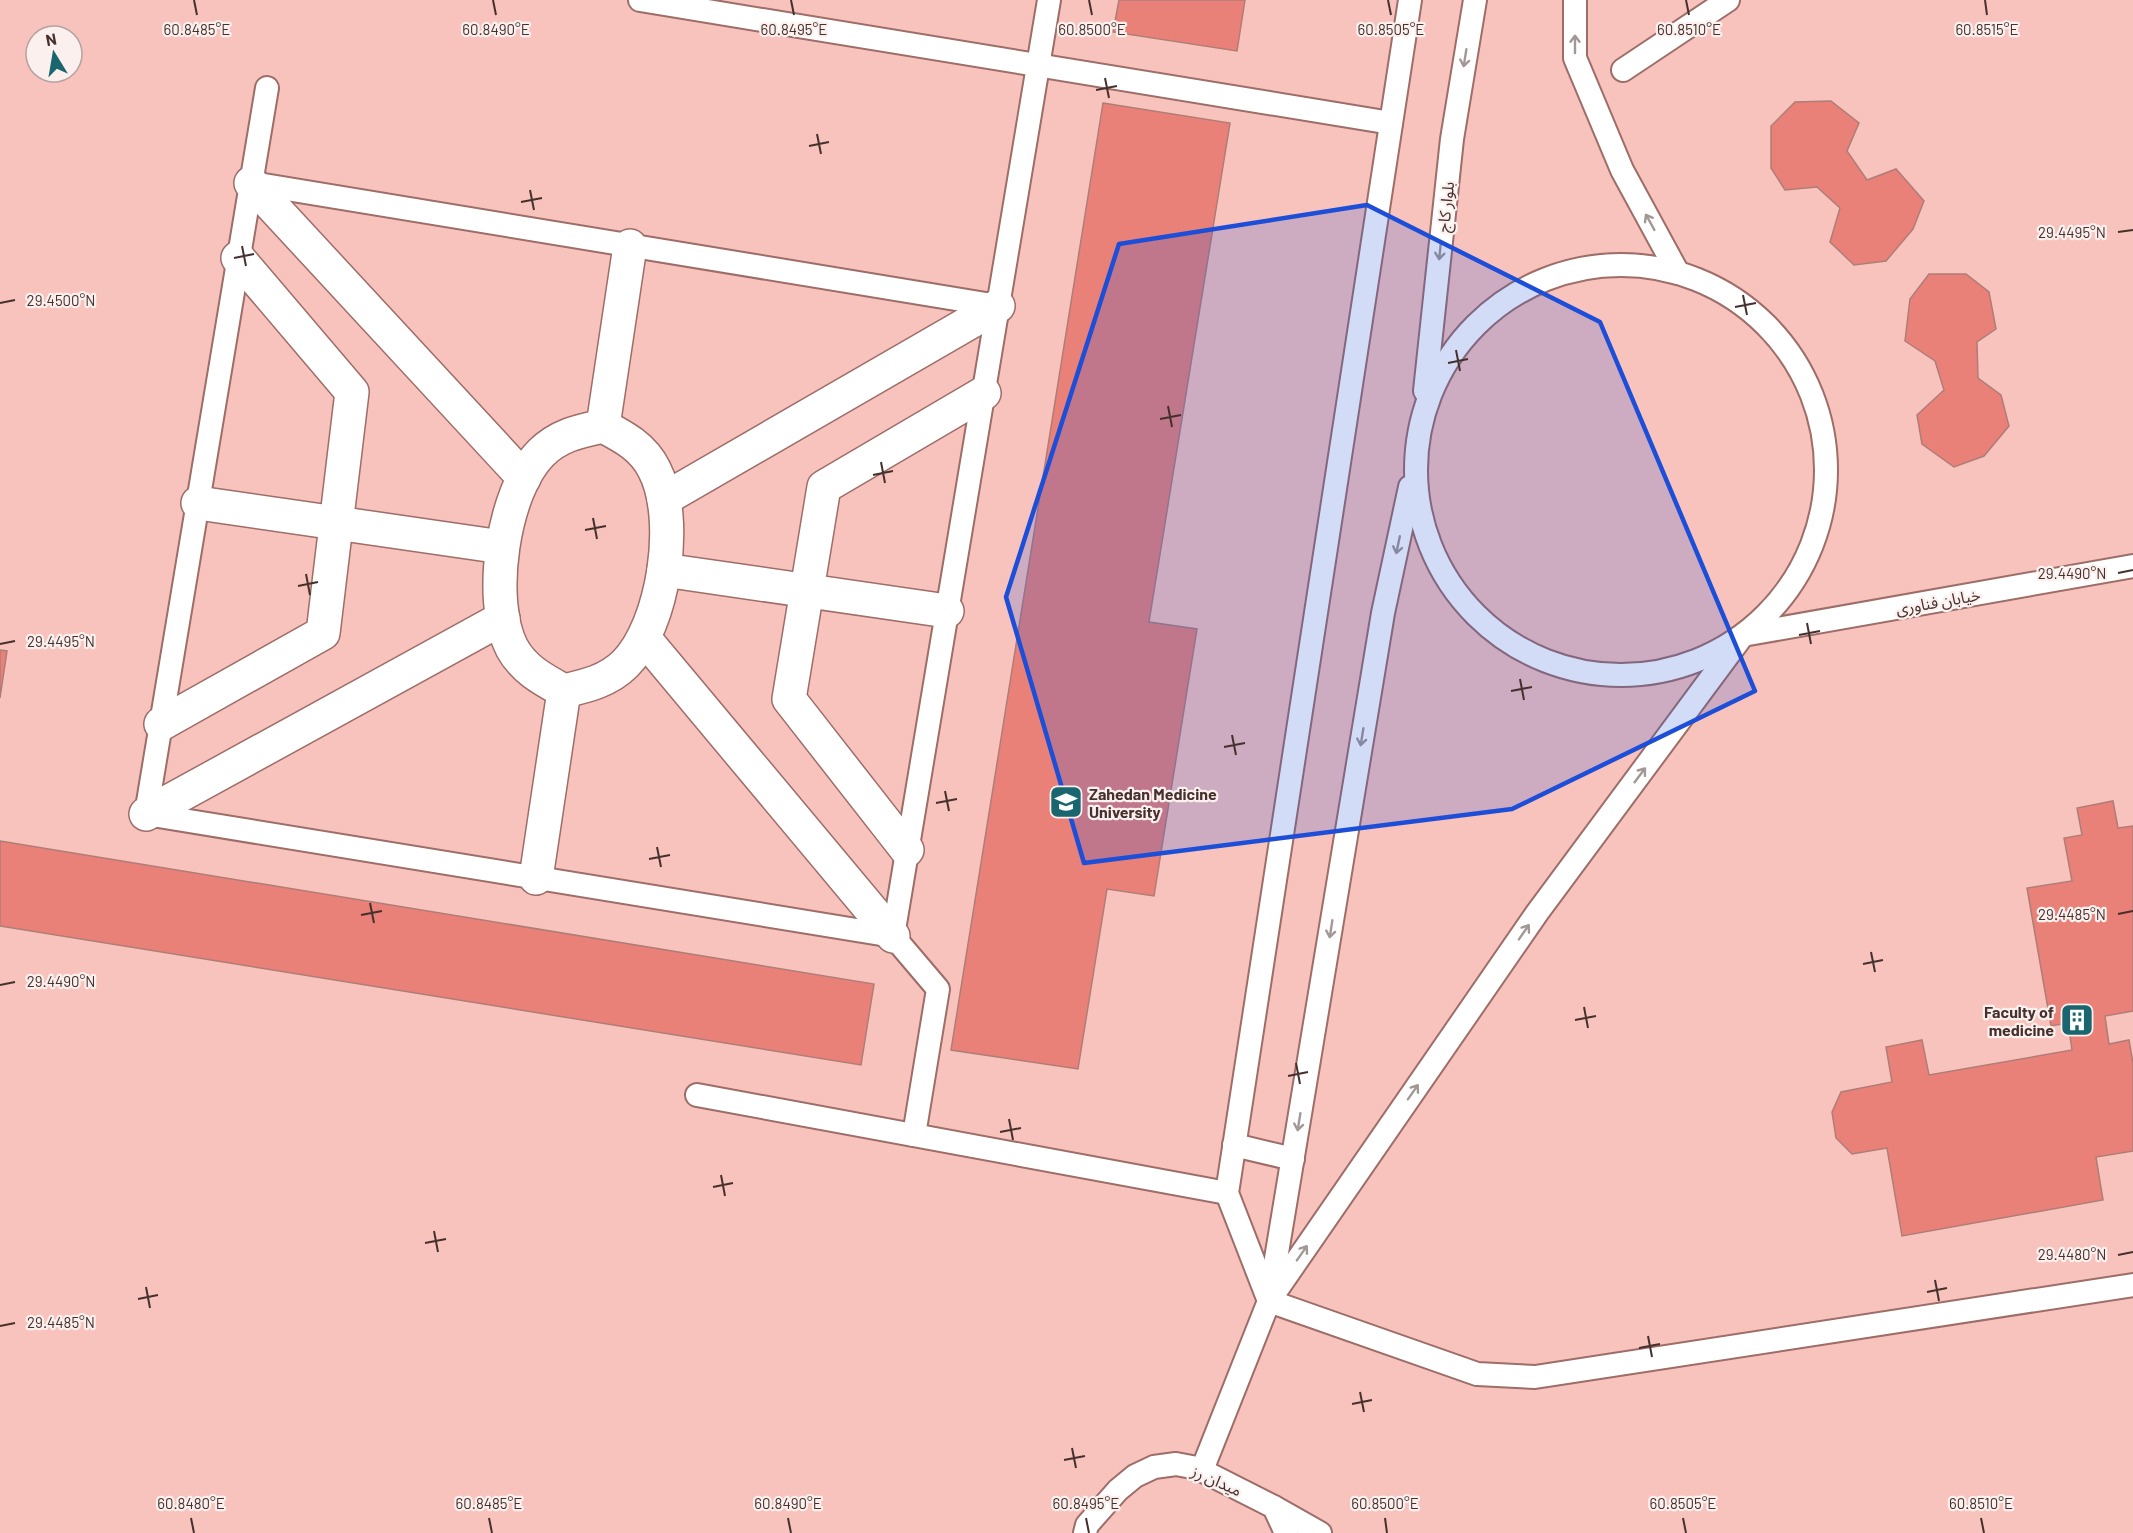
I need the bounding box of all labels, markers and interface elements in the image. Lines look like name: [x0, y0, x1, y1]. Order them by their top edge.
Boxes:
text: 60.8485°E: [164, 20, 230, 38]
text: 60.8490°E: [462, 20, 530, 38]
text: 60.8495°E: [761, 20, 827, 38]
text: 60.8500°E: [1058, 20, 1126, 38]
text: 60.8505°E: [1358, 20, 1424, 38]
text: 60.8510°E: [1657, 20, 1721, 38]
text: 60.8515°E: [1955, 20, 2019, 38]
north arrow: [24, 24, 84, 84]
text: N: [44, 28, 58, 49]
one-way arrow: [1569, 34, 1581, 54]
one-way arrow: [1460, 47, 1471, 67]
street label: بلوار کاج: [1433, 181, 1461, 234]
one-way arrow: [1644, 213, 1655, 231]
text: 29.4495°N: [2038, 223, 2106, 241]
one-way arrow: [1434, 241, 1445, 260]
text: 29.4500°N: [27, 291, 95, 309]
one-way arrow: [1391, 535, 1403, 554]
text: 29.4490°N: [2038, 564, 2106, 582]
street label: خیابان فناوری: [1894, 584, 1982, 619]
text: 29.4495°N: [27, 632, 95, 650]
one-way arrow: [1357, 727, 1368, 746]
one-way arrow: [1633, 767, 1646, 783]
school or university icon: Zahedan Medicine University: [1048, 784, 1084, 820]
place label: Zahedan Medicine University: [1089, 784, 1217, 821]
text: 29.4485°N: [2038, 905, 2106, 923]
one-way arrow: [1325, 919, 1336, 939]
one-way arrow: [1518, 924, 1530, 941]
text: 29.4490°N: [27, 972, 95, 990]
place label: Faculty of medicine: [1984, 1002, 2054, 1039]
building icon: Faculty of medicine: [2059, 1002, 2095, 1038]
one-way arrow: [1407, 1085, 1419, 1101]
one-way arrow: [1293, 1111, 1304, 1131]
one-way arrow: [1296, 1245, 1308, 1261]
text: 29.4480°N: [2038, 1245, 2106, 1263]
text: 29.4485°N: [27, 1313, 95, 1331]
street label: میدان رز: [1188, 1460, 1245, 1500]
text: 60.8480°E: [157, 1494, 225, 1512]
text: 60.8485°E: [456, 1494, 522, 1512]
text: 60.8490°E: [754, 1494, 822, 1512]
text: 60.8495°E: [1053, 1494, 1119, 1512]
text: 60.8500°E: [1351, 1494, 1419, 1512]
text: 60.8505°E: [1650, 1494, 1716, 1512]
text: 60.8510°E: [1949, 1494, 2013, 1512]

